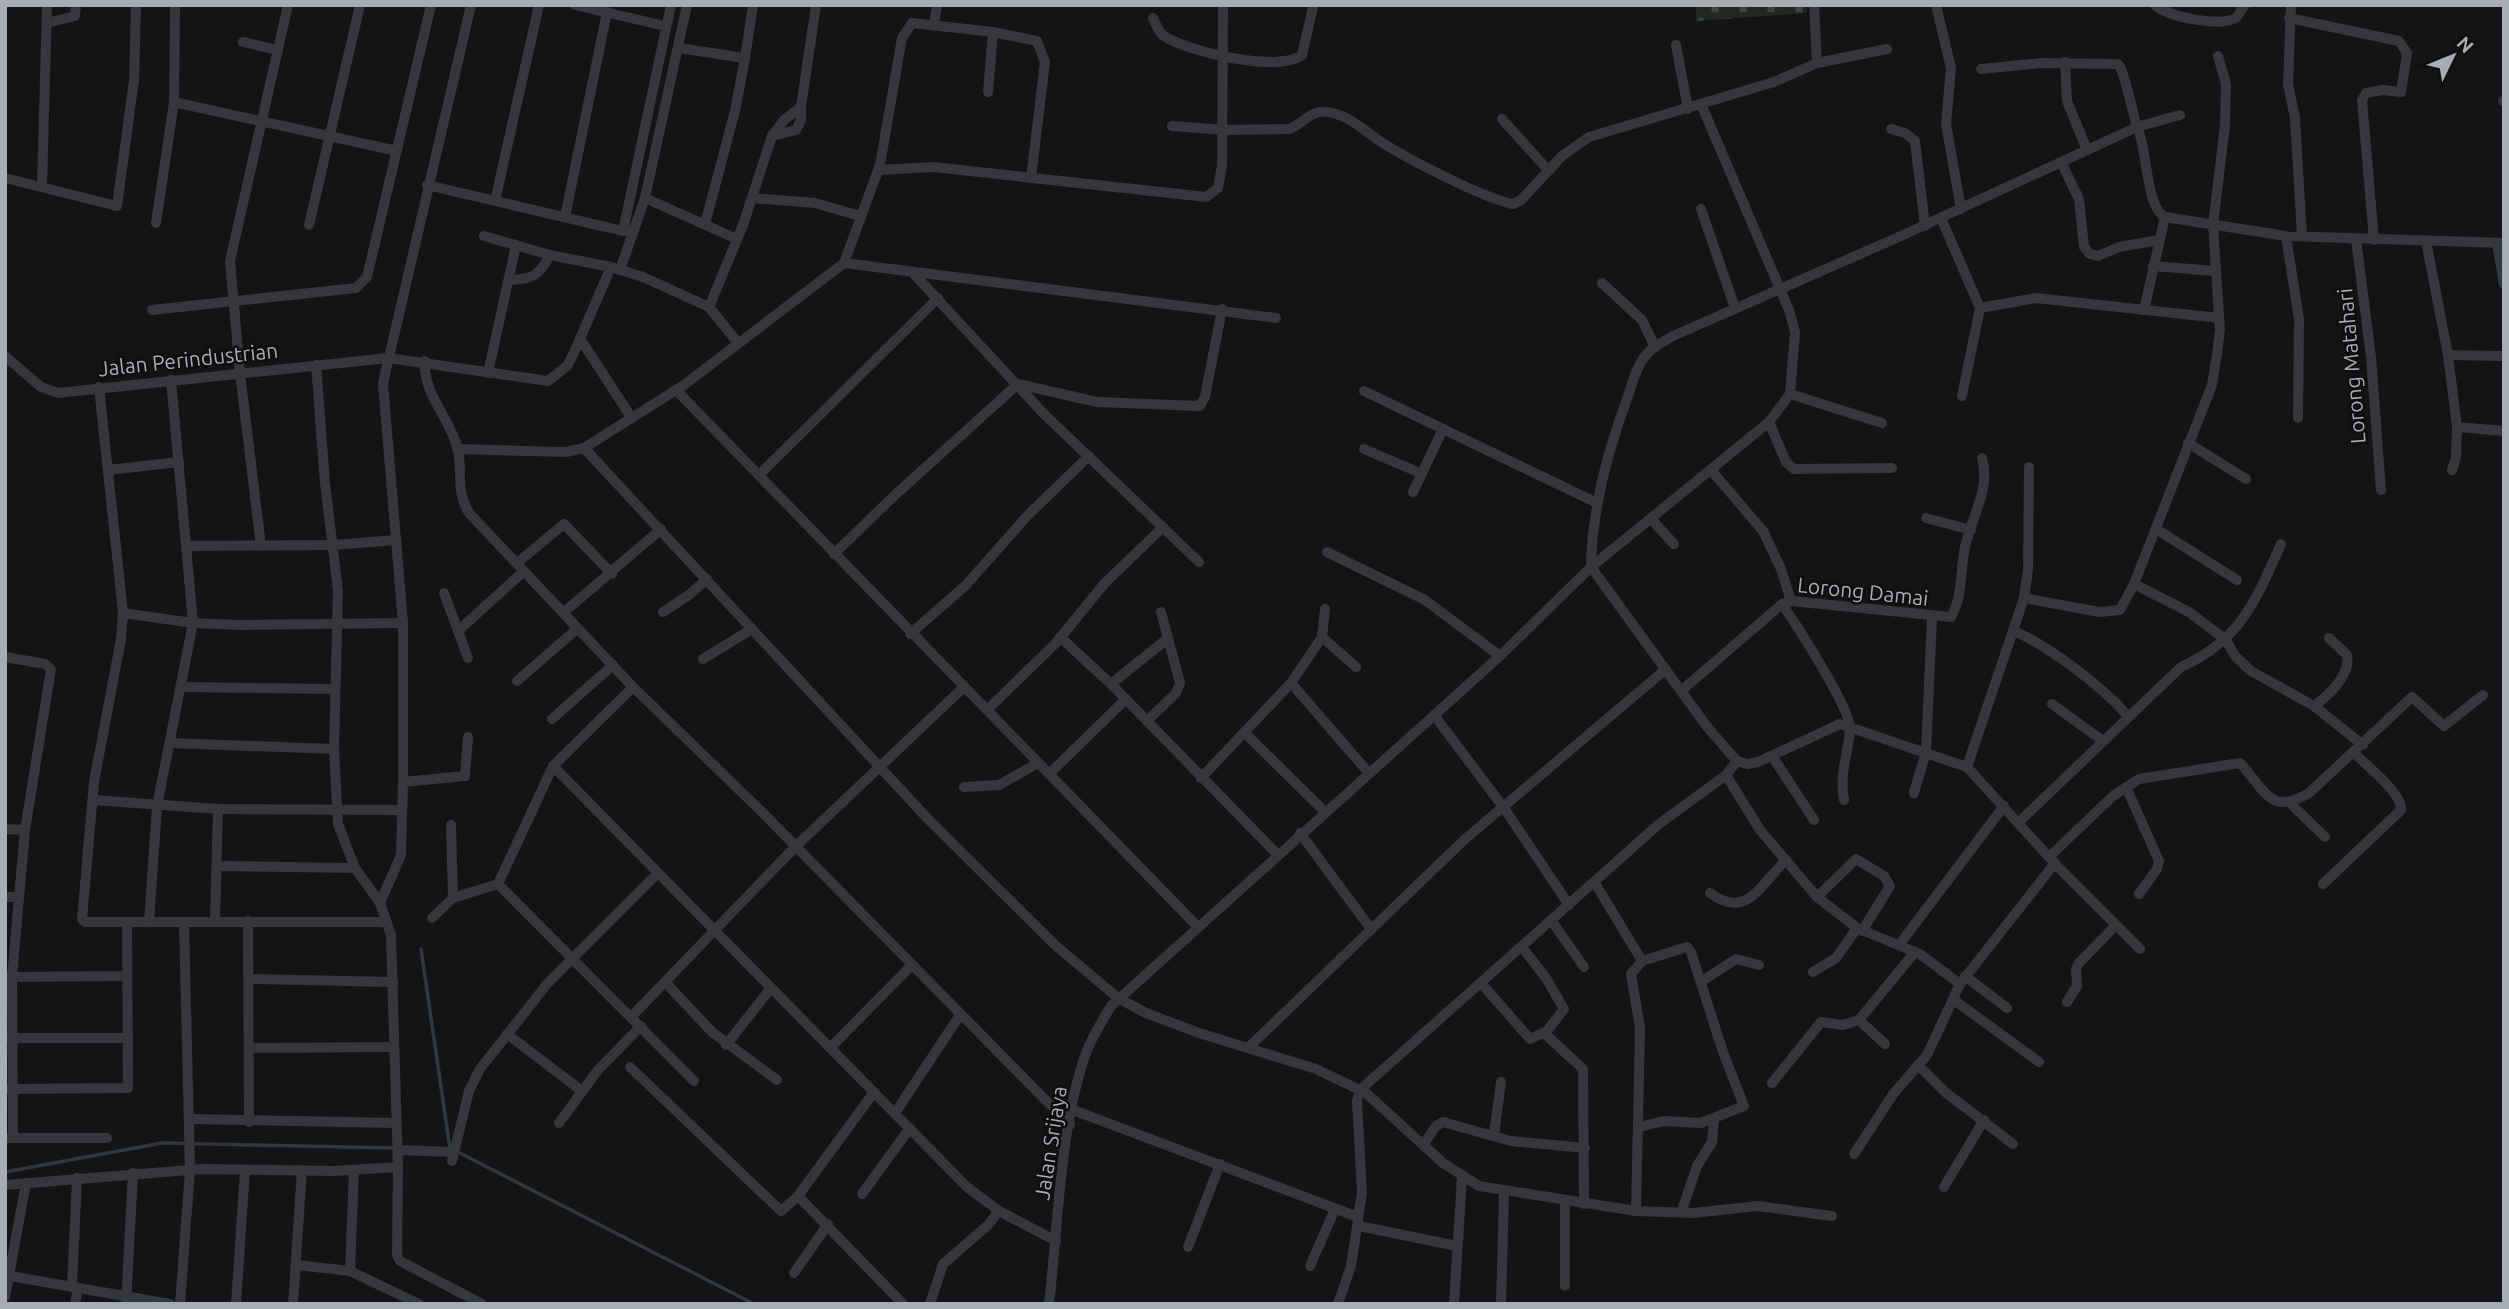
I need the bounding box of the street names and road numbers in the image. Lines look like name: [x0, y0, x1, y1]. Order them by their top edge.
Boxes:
street label: Lorong Matahari: [2332, 287, 2370, 445]
street label: Jalan Perindustrian: [97, 338, 279, 380]
street label: Lorong Damai: [1796, 572, 1930, 610]
street label: Jalan Srijaya: [1029, 1084, 1071, 1202]

